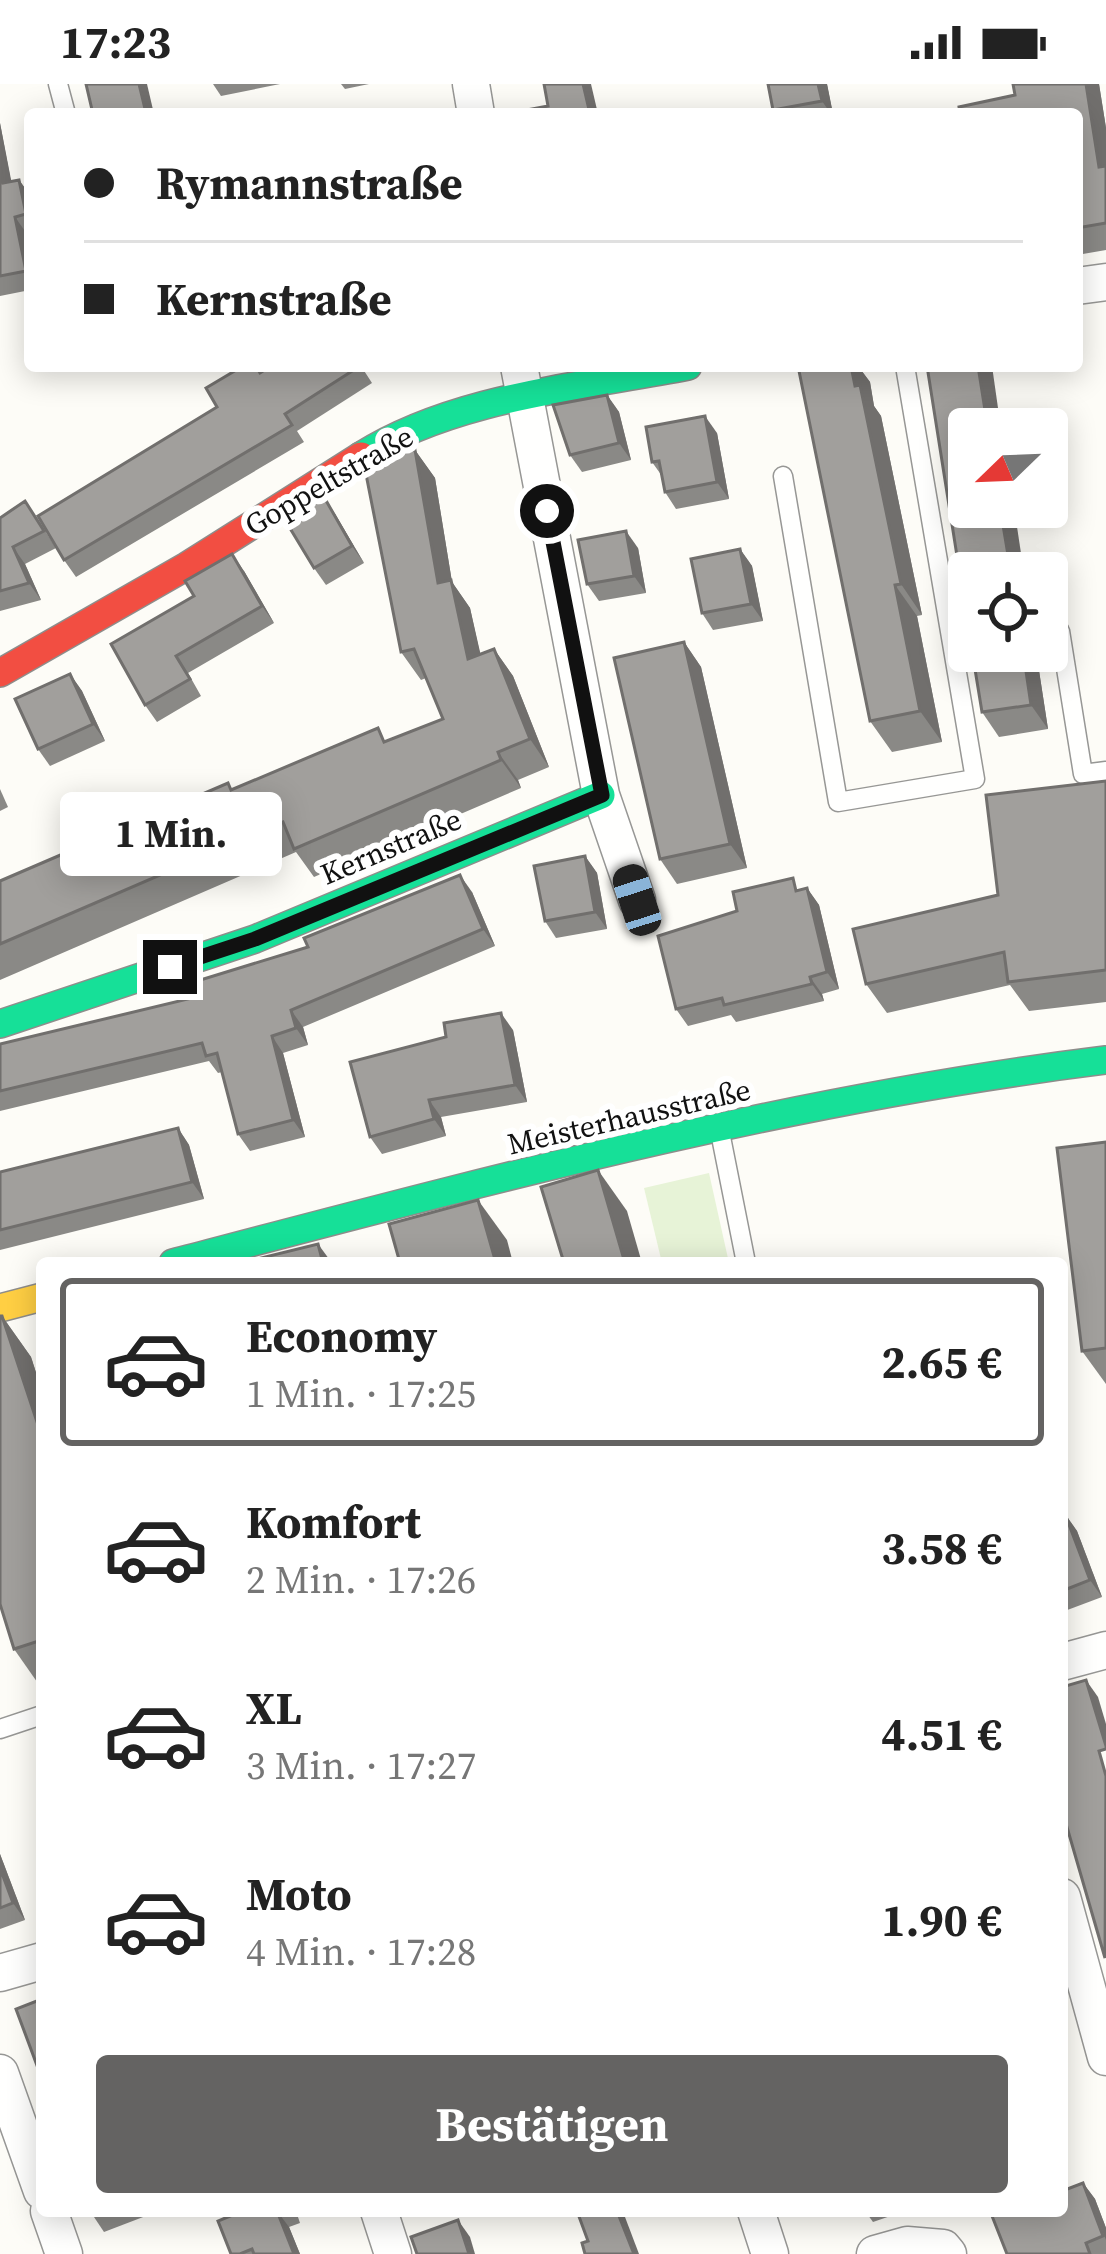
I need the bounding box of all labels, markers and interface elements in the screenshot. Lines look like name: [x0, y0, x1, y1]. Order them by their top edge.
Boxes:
text: 17:23: [60, 11, 171, 73]
text: Rymannstraße: [156, 152, 463, 214]
text: Kernstraße: [156, 268, 392, 330]
north arrow: [948, 408, 1068, 528]
map controls: [948, 408, 1068, 672]
street label: Goppeltstraße: [237, 416, 421, 545]
route start: [520, 484, 574, 538]
button: locate: [948, 552, 1068, 672]
callout: 1 Min.: [59, 793, 281, 877]
street label: Kernstraße: [314, 799, 467, 895]
text: 1 Min.: [115, 807, 227, 860]
car: [609, 860, 665, 940]
route end: [143, 940, 197, 994]
street label: Meisterhausstraße: [503, 1069, 755, 1164]
text: Economy: [246, 1305, 437, 1367]
icon: car: [102, 1308, 210, 1416]
text: 2.65 €: [881, 1331, 1002, 1393]
text: 1 Min. · 17:25: [246, 1367, 476, 1420]
text: Komfort: [246, 1491, 421, 1553]
icon: car: [102, 1494, 210, 1602]
text: 3.58 €: [881, 1517, 1002, 1579]
text: 2 Min. · 17:26: [246, 1553, 476, 1606]
text: XL: [246, 1677, 302, 1739]
icon: car: [102, 1680, 210, 1788]
text: 4.51 €: [881, 1703, 1002, 1765]
text: 3 Min. · 17:27: [246, 1739, 476, 1792]
text: Moto: [246, 1863, 352, 1925]
icon: car: [102, 1866, 210, 1974]
text: 1.90 €: [881, 1889, 1002, 1951]
text: 4 Min. · 17:28: [246, 1925, 476, 1978]
button: Bestätigen: [96, 2055, 1008, 2193]

